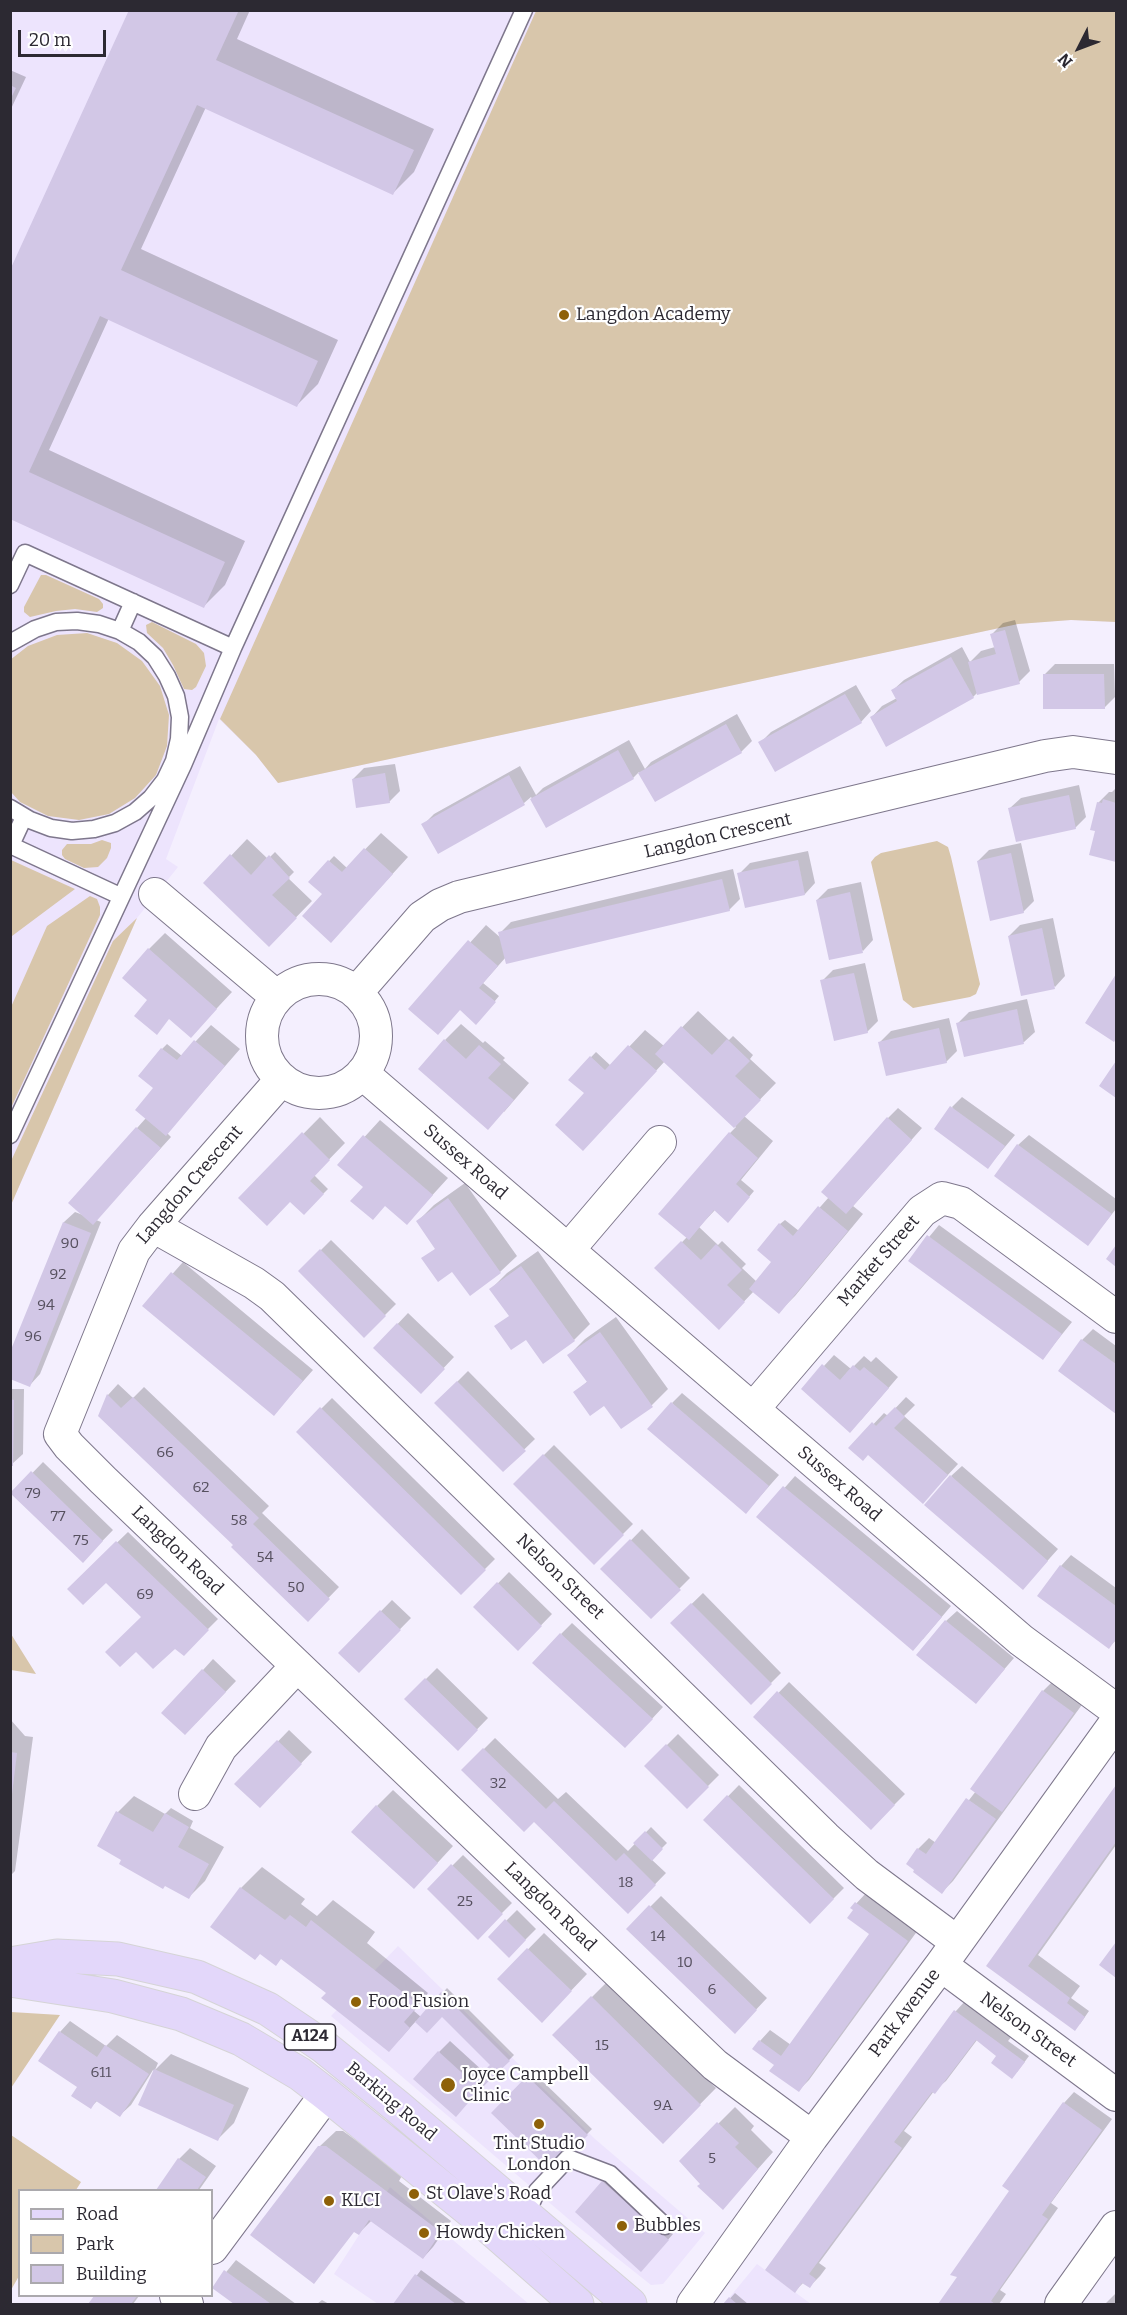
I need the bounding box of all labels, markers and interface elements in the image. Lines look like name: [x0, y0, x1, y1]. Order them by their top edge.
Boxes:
scale bar: [21, 18, 110, 56]
north arrow: [1049, 18, 1109, 78]
text: 20 m: [29, 29, 71, 51]
text: N: [1054, 49, 1076, 71]
place label: Langdon Academy: [576, 304, 731, 326]
marker: Langdon Academy: [557, 308, 571, 322]
street label: Langdon Crescent: [642, 809, 794, 863]
street label: Sussex Road: [419, 1120, 511, 1204]
street label: Langdon Crescent: [132, 1121, 248, 1249]
street label: Market Street: [834, 1211, 924, 1311]
house number: 90: [61, 1235, 79, 1253]
house number: 92: [50, 1266, 66, 1284]
house number: 94: [37, 1297, 55, 1315]
house number: 96: [24, 1328, 42, 1346]
street label: Sussex Road: [793, 1442, 885, 1526]
house number: 66: [156, 1444, 174, 1462]
house number: 62: [193, 1479, 209, 1497]
house number: 79: [25, 1485, 41, 1503]
street label: Langdon Road: [127, 1502, 227, 1600]
house number: 77: [50, 1508, 66, 1526]
house number: 58: [230, 1512, 248, 1530]
street label: Nelson Street: [512, 1530, 608, 1624]
house number: 75: [73, 1532, 89, 1550]
house number: 54: [257, 1549, 273, 1567]
house number: 50: [287, 1579, 305, 1597]
house number: 69: [136, 1586, 154, 1604]
house number: 32: [490, 1775, 506, 1793]
street label: Langdon Road: [500, 1858, 600, 1956]
house number: 18: [618, 1874, 634, 1892]
house number: 25: [457, 1893, 473, 1911]
house number: 14: [651, 1928, 665, 1946]
house number: 10: [677, 1954, 693, 1972]
street label: Park Avenue: [865, 1965, 945, 2061]
house number: 6: [708, 1981, 716, 1999]
street label: Nelson Street: [976, 1988, 1080, 2072]
place label: Food Fusion: [368, 1991, 469, 2013]
marker: Food Fusion: [349, 1995, 363, 2009]
road number: A124: [284, 2024, 336, 2050]
house number: 15: [595, 2037, 609, 2055]
street label: Barking Road: [341, 2058, 441, 2146]
house number: 611: [91, 2064, 111, 2082]
place label: Joyce Campbell Clinic: [462, 2064, 589, 2106]
marker: Joyce Campbell Clinic: [439, 2076, 457, 2094]
house number: 9A: [653, 2097, 673, 2115]
marker: Tint Studio London: [532, 2117, 546, 2131]
place label: Tint Studio London: [493, 2133, 585, 2176]
house number: 5: [708, 2150, 716, 2168]
place label: St Olave's Road: [426, 2183, 551, 2205]
marker: St Olave's Road: [407, 2187, 421, 2201]
legend: [18, 2189, 213, 2297]
place label: KLCI: [341, 2190, 380, 2212]
marker: KLCI: [322, 2194, 336, 2208]
text: Road: [76, 2203, 118, 2225]
place label: Bubbles: [634, 2215, 701, 2237]
marker: Bubbles: [615, 2219, 629, 2233]
place label: Howdy Chicken: [436, 2222, 565, 2244]
marker: Howdy Chicken: [417, 2226, 431, 2240]
text: Park: [76, 2233, 114, 2255]
text: Building: [76, 2263, 147, 2285]

